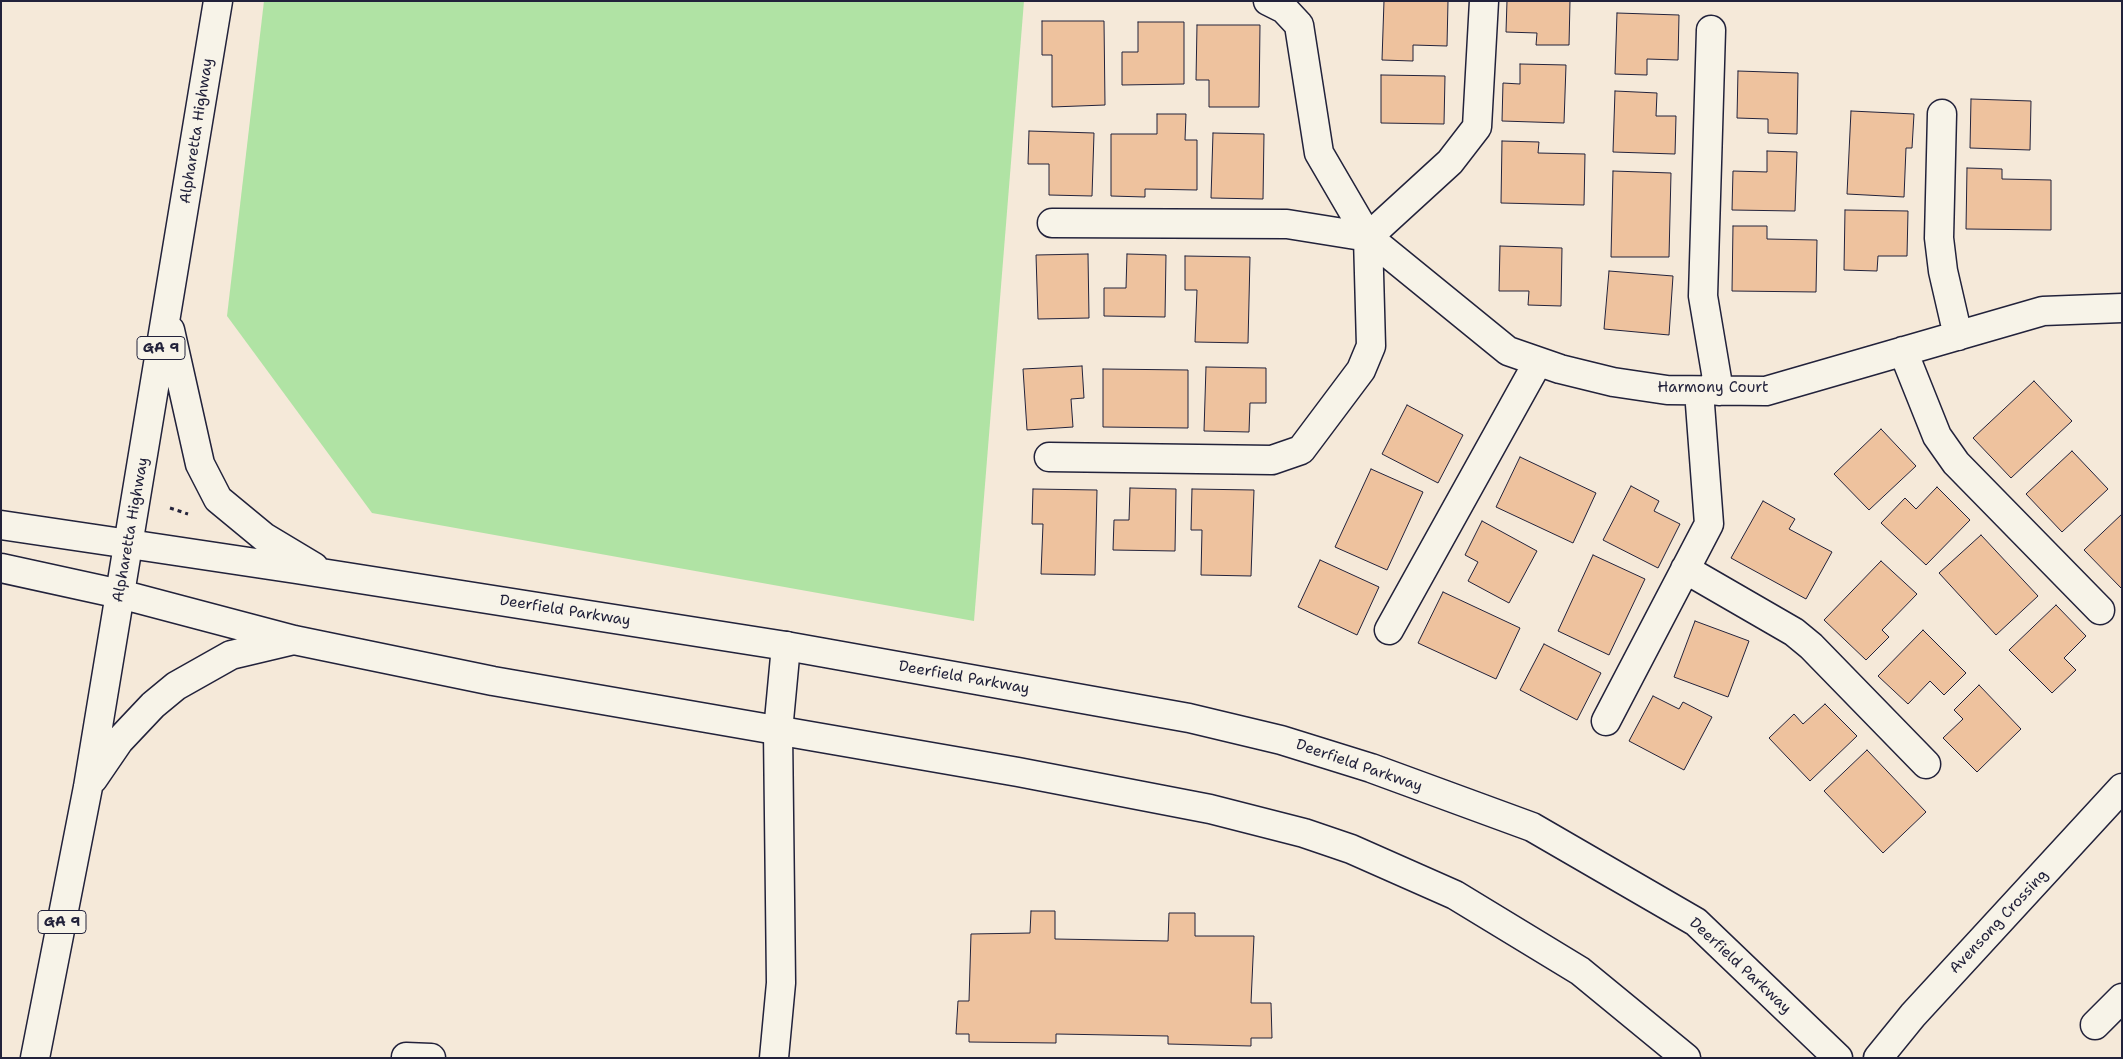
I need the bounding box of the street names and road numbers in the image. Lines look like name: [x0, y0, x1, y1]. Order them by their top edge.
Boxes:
street label: Alpharetta Highway: [177, 57, 217, 205]
road number: GA 9: [137, 336, 185, 359]
street label: Harmony Court: [1658, 379, 1768, 397]
street label: Alpharetta Highway: [109, 456, 153, 604]
street label: Deerfield Parkway: [498, 592, 632, 630]
street label: Deerfield Parkway: [897, 658, 1031, 698]
street label: Deerfield Parkway: [1293, 736, 1425, 796]
street label: Avensong Crossing: [1946, 866, 2052, 978]
road number: GA 9: [38, 910, 86, 934]
street label: Deerfield Parkway: [1685, 914, 1795, 1018]

